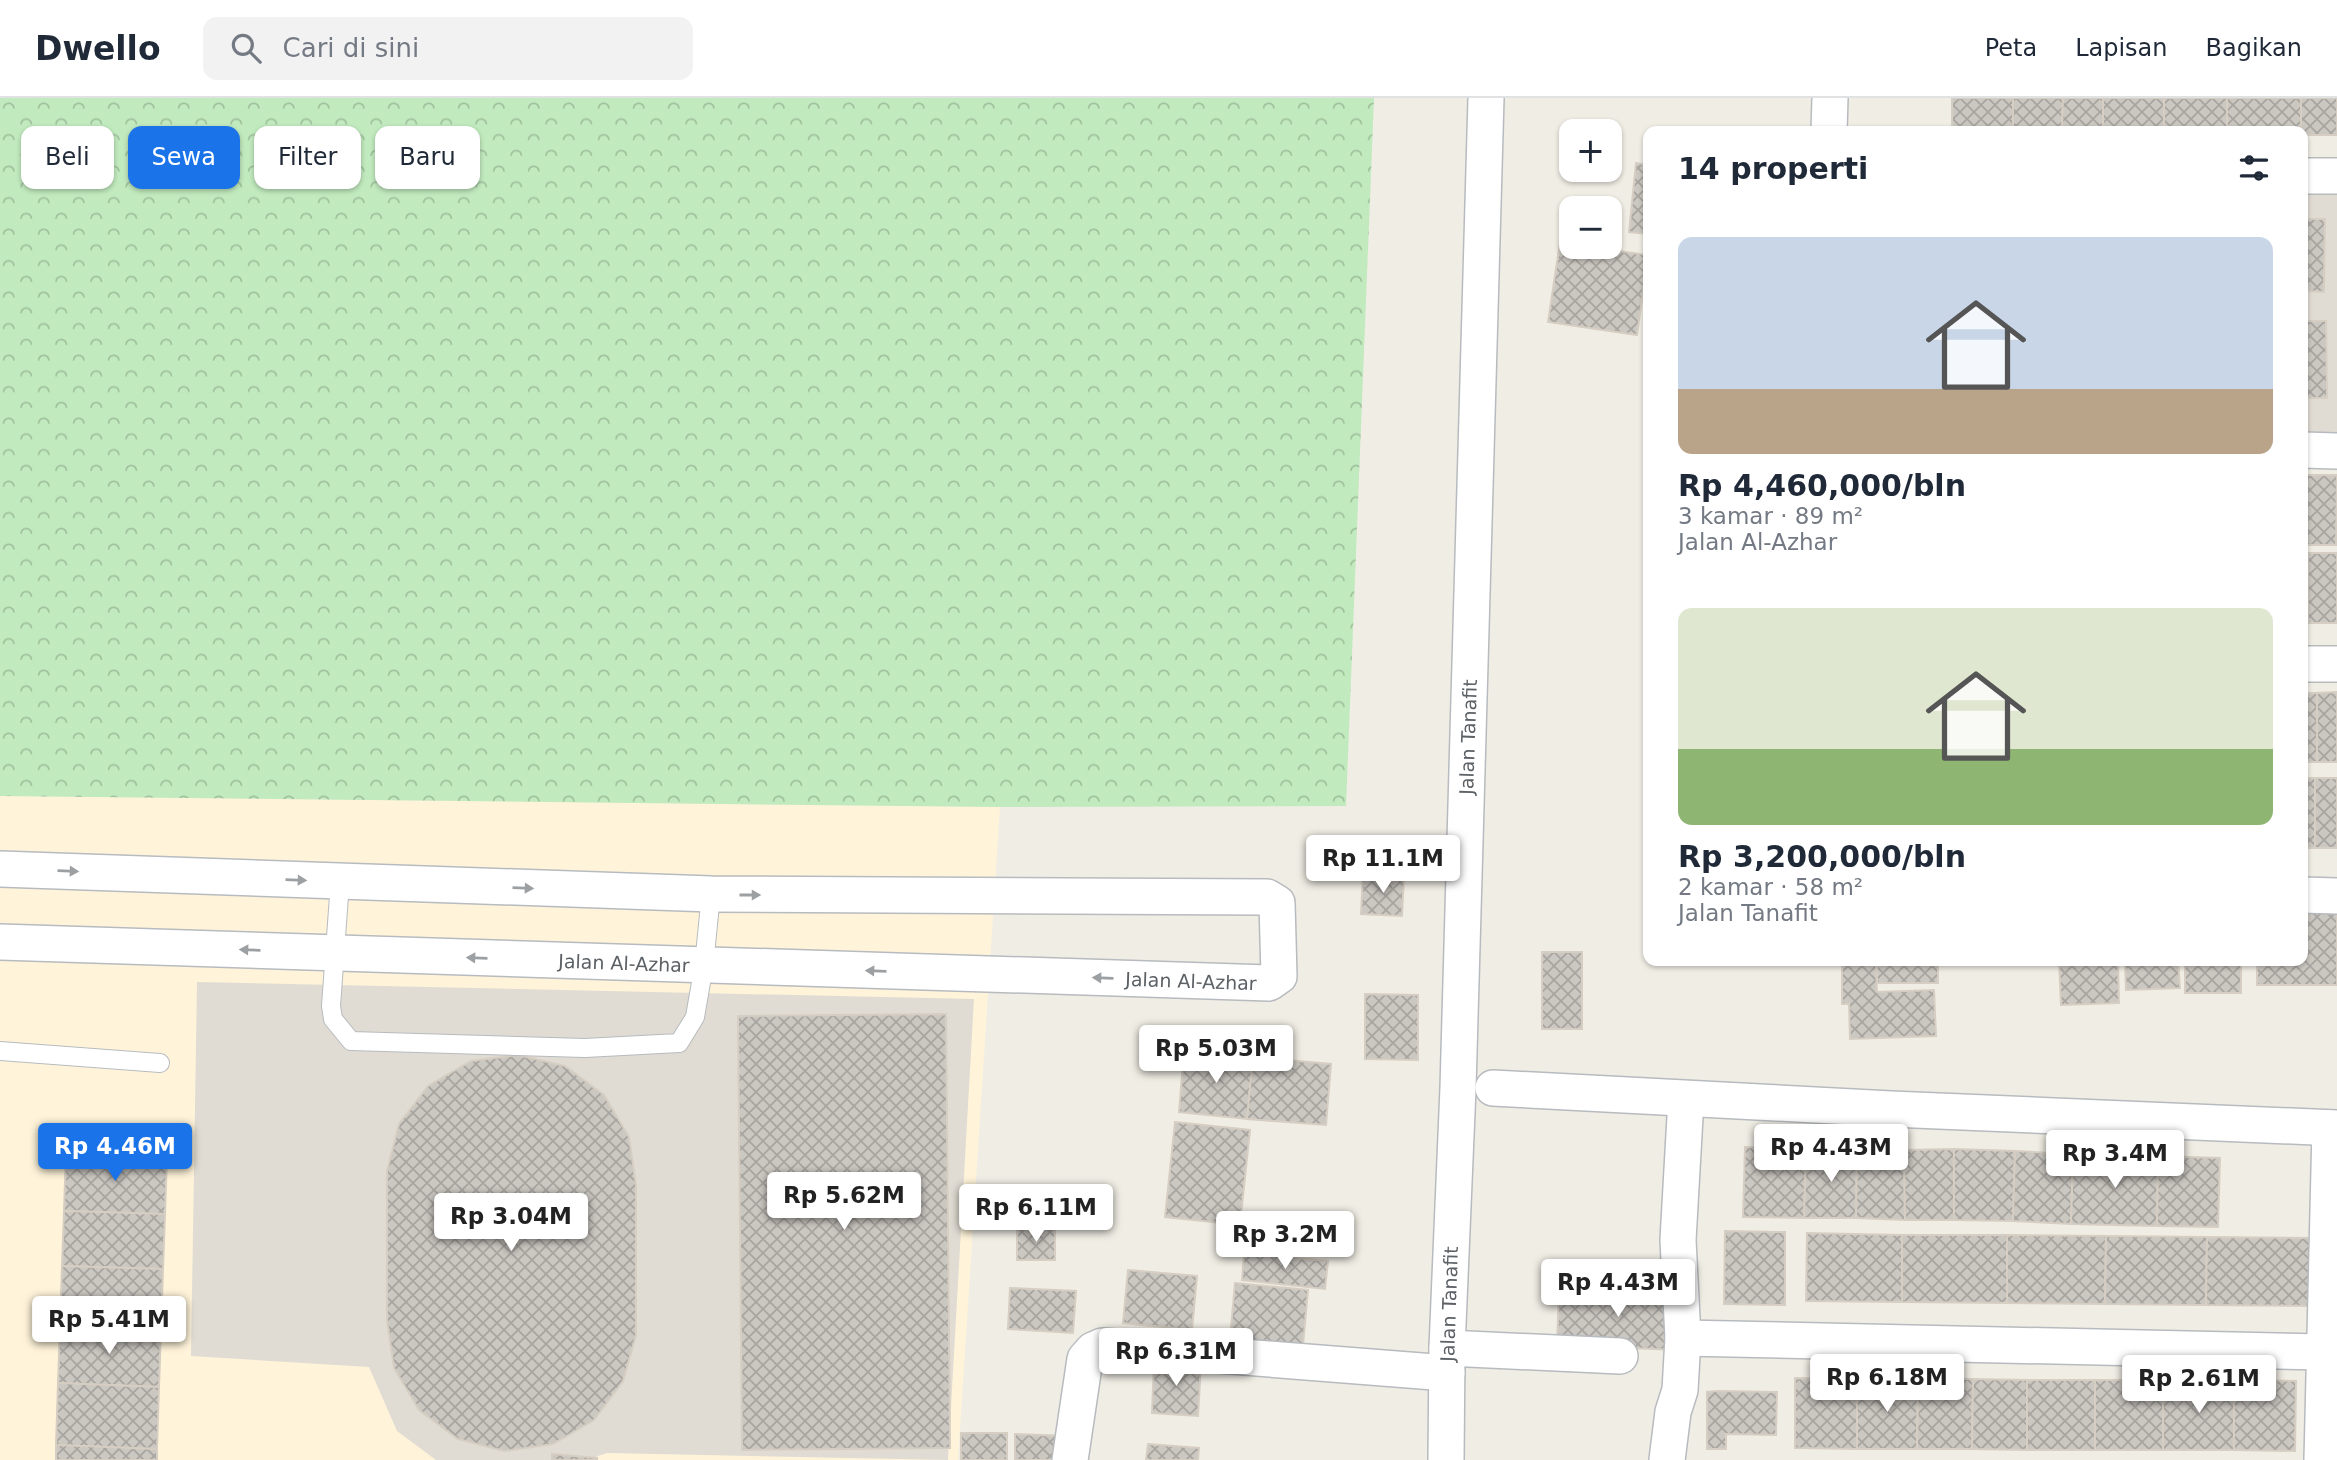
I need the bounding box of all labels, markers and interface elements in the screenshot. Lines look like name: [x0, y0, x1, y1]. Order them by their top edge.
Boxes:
search box: [203, 17, 693, 80]
text: Dwello: [35, 29, 161, 68]
icon: search: [227, 29, 265, 67]
text: Cari di sini: [283, 33, 419, 63]
text: Peta: [1985, 34, 2037, 62]
text: Lapisan: [2075, 34, 2168, 62]
text: Bagikan: [2206, 34, 2302, 62]
map controls: [1559, 119, 1622, 259]
button: +: [1559, 119, 1622, 182]
chip: Beli: [21, 126, 114, 189]
chip: Sewa: [128, 126, 240, 189]
chip: Filter: [254, 126, 361, 189]
chip: Baru: [375, 126, 480, 189]
icon: filters: [2235, 149, 2273, 187]
text: 14 properti: [1678, 151, 1868, 186]
button: −: [1559, 196, 1622, 259]
icon: home: [1913, 282, 2039, 408]
text: Rp 4,460,000/bln: [1678, 468, 1966, 503]
text: 3 kamar · 89 m²: [1678, 503, 1863, 529]
text: Jalan Al-Azhar: [1678, 529, 1837, 555]
icon: home: [1913, 653, 2039, 779]
street label: Jalan Tanafit: [1455, 679, 1481, 796]
pin: Rp 11.1M: [1311, 836, 1455, 895]
text: Rp 3,200,000/bln: [1678, 839, 1966, 874]
text: Rp 11.1M: [1322, 845, 1444, 871]
one-way arrow: [57, 866, 79, 877]
text: 2 kamar · 58 m²: [1678, 874, 1863, 900]
one-way arrow: [285, 875, 307, 886]
one-way arrow: [512, 883, 534, 894]
one-way arrow: [740, 889, 762, 900]
text: Jalan Tanafit: [1678, 900, 1818, 926]
one-way arrow: [238, 945, 260, 956]
street label: Jalan Al-Azhar: [557, 950, 690, 976]
one-way arrow: [466, 952, 488, 964]
one-way arrow: [865, 965, 887, 976]
street label: Jalan Al-Azhar: [1124, 968, 1257, 994]
one-way arrow: [1092, 972, 1114, 983]
pin: Rp 5.03M: [1144, 1026, 1288, 1085]
text: Rp 5.03M: [1155, 1035, 1277, 1061]
pin: Rp 4.46M: [43, 1124, 187, 1183]
pin: Rp 4.43M: [1759, 1124, 1903, 1184]
pin: Rp 3.4M: [2050, 1130, 2180, 1190]
text: Rp 4.46M: [54, 1133, 176, 1159]
text: Rp 4.43M: [1770, 1134, 1892, 1160]
text: Rp 3.4M: [2062, 1140, 2168, 1166]
pin: Rp 5.62M: [772, 1172, 916, 1232]
text: Rp 5.62M: [783, 1182, 905, 1208]
pin: Rp 6.11M: [964, 1184, 1108, 1244]
pin: Rp 3.04M: [439, 1194, 583, 1253]
text: Rp 6.11M: [975, 1194, 1097, 1220]
text: Rp 3.04M: [450, 1203, 572, 1229]
pin: Rp 3.2M: [1220, 1212, 1350, 1271]
text: Rp 3.2M: [1232, 1221, 1338, 1247]
street label: Jalan Tanafit: [1436, 1246, 1462, 1363]
pin: Rp 4.43M: [1546, 1260, 1690, 1319]
text: Rp 4.43M: [1557, 1269, 1679, 1295]
pin: Rp 5.41M: [37, 1296, 181, 1356]
text: Rp 5.41M: [48, 1306, 170, 1332]
pin: Rp 6.31M: [1104, 1328, 1248, 1388]
text: Rp 6.31M: [1115, 1338, 1237, 1364]
pin: Rp 6.18M: [1815, 1354, 1959, 1414]
pin: Rp 2.61M: [2127, 1356, 2271, 1415]
text: Rp 6.18M: [1826, 1364, 1948, 1390]
text: Rp 2.61M: [2138, 1365, 2260, 1391]

